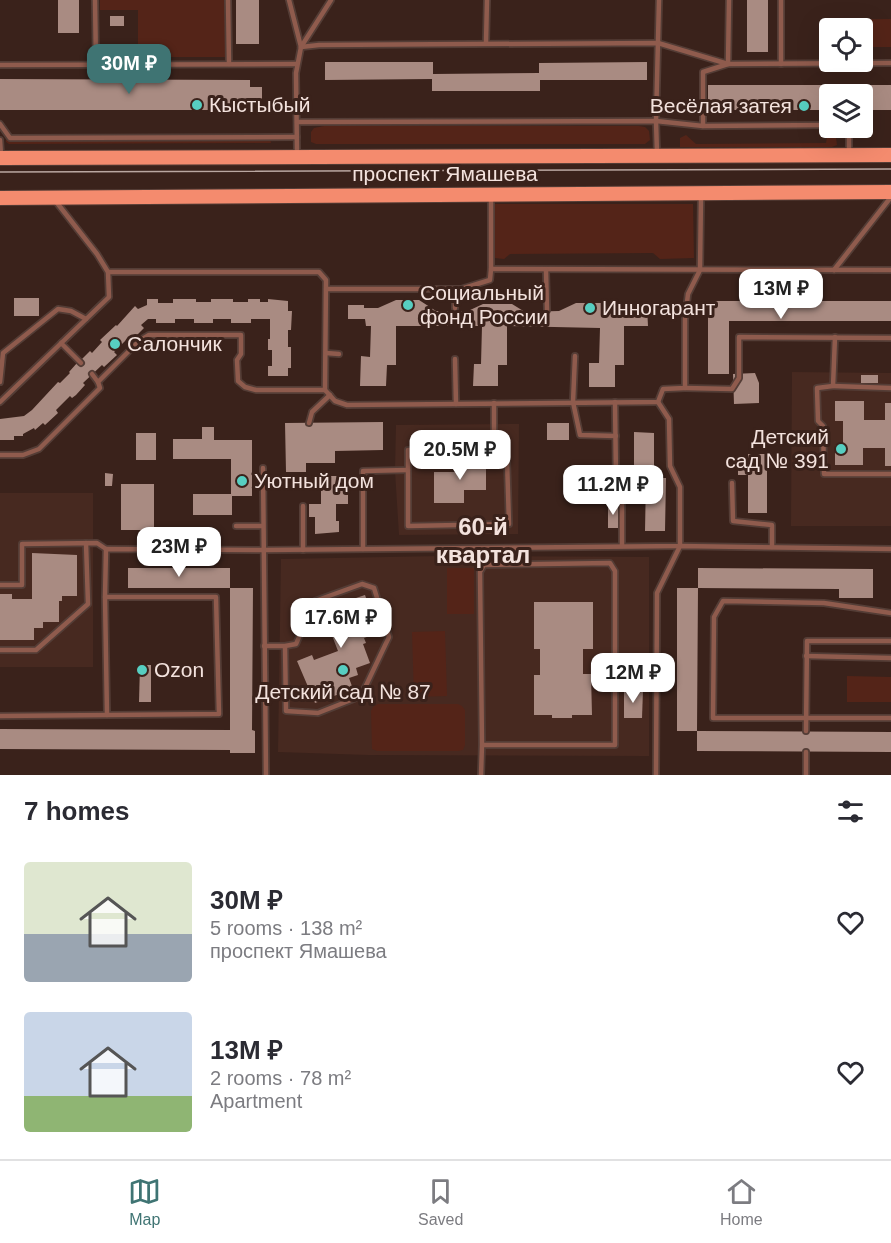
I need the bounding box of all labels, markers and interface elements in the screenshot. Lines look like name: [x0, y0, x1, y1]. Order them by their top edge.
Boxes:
map controls: [819, 18, 873, 138]
button: locate: [819, 18, 873, 72]
pin: 30M ₽: [87, 44, 171, 95]
text: 30M ₽: [101, 52, 157, 74]
button: layers: [819, 84, 873, 138]
place label: Кыстыбый: [209, 93, 310, 116]
place label: Весёлая затея: [650, 94, 792, 117]
marker: Кыстыбый: [190, 98, 204, 112]
marker: Весёлая затея: [797, 99, 811, 113]
street label: проспект Ямашева: [352, 162, 538, 185]
pin: 13M ₽: [739, 269, 823, 320]
text: 13M ₽: [753, 277, 809, 299]
place label: Социальный фонд России: [420, 281, 548, 328]
place label: Инногарант: [602, 296, 716, 319]
marker: Социальный фонд России: [401, 298, 415, 312]
marker: Инногарант: [583, 301, 597, 315]
place label: Салончик: [127, 332, 223, 355]
marker: Салончик: [108, 337, 122, 351]
place label: Детский сад № 391: [725, 425, 829, 472]
pin: 20.5M ₽: [405, 430, 515, 481]
text: 20.5M ₽: [424, 438, 496, 460]
marker: Детский сад № 391: [834, 442, 848, 456]
pin: 11.2M ₽: [558, 465, 668, 516]
place label: Уютный дом: [254, 469, 374, 492]
text: 11.2M ₽: [577, 473, 649, 495]
marker: Уютный дом: [235, 474, 249, 488]
district label: 60-й квартал: [436, 513, 530, 568]
pin: 23M ₽: [137, 527, 221, 578]
text: 23M ₽: [151, 535, 207, 557]
pin: 17.6M ₽: [286, 598, 396, 649]
text: 17.6M ₽: [305, 606, 377, 628]
pin: 12M ₽: [591, 653, 675, 704]
place label: Ozon: [154, 658, 204, 681]
text: 12M ₽: [605, 661, 661, 683]
marker: Ozon: [135, 663, 149, 677]
marker: Детский сад № 87: [336, 663, 350, 677]
place label: Детский сад № 87: [255, 680, 431, 703]
icon: filters: [834, 795, 867, 828]
text: 7 homes: [24, 796, 130, 826]
text: 30M ₽: [210, 885, 283, 915]
icon: home: [72, 886, 144, 958]
icon: heart: [834, 906, 867, 939]
text: 5 rooms · 138 m²: [210, 917, 362, 939]
text: проспект Ямашева: [210, 940, 387, 962]
text: 13M ₽: [210, 1035, 283, 1065]
icon: home: [72, 1036, 144, 1108]
icon: heart: [834, 1056, 867, 1089]
text: 2 rooms · 78 m²: [210, 1067, 351, 1089]
text: Apartment: [210, 1090, 302, 1112]
tab: Map: [128, 1175, 161, 1229]
tab: Saved: [418, 1175, 463, 1229]
tab: Home: [720, 1175, 763, 1229]

